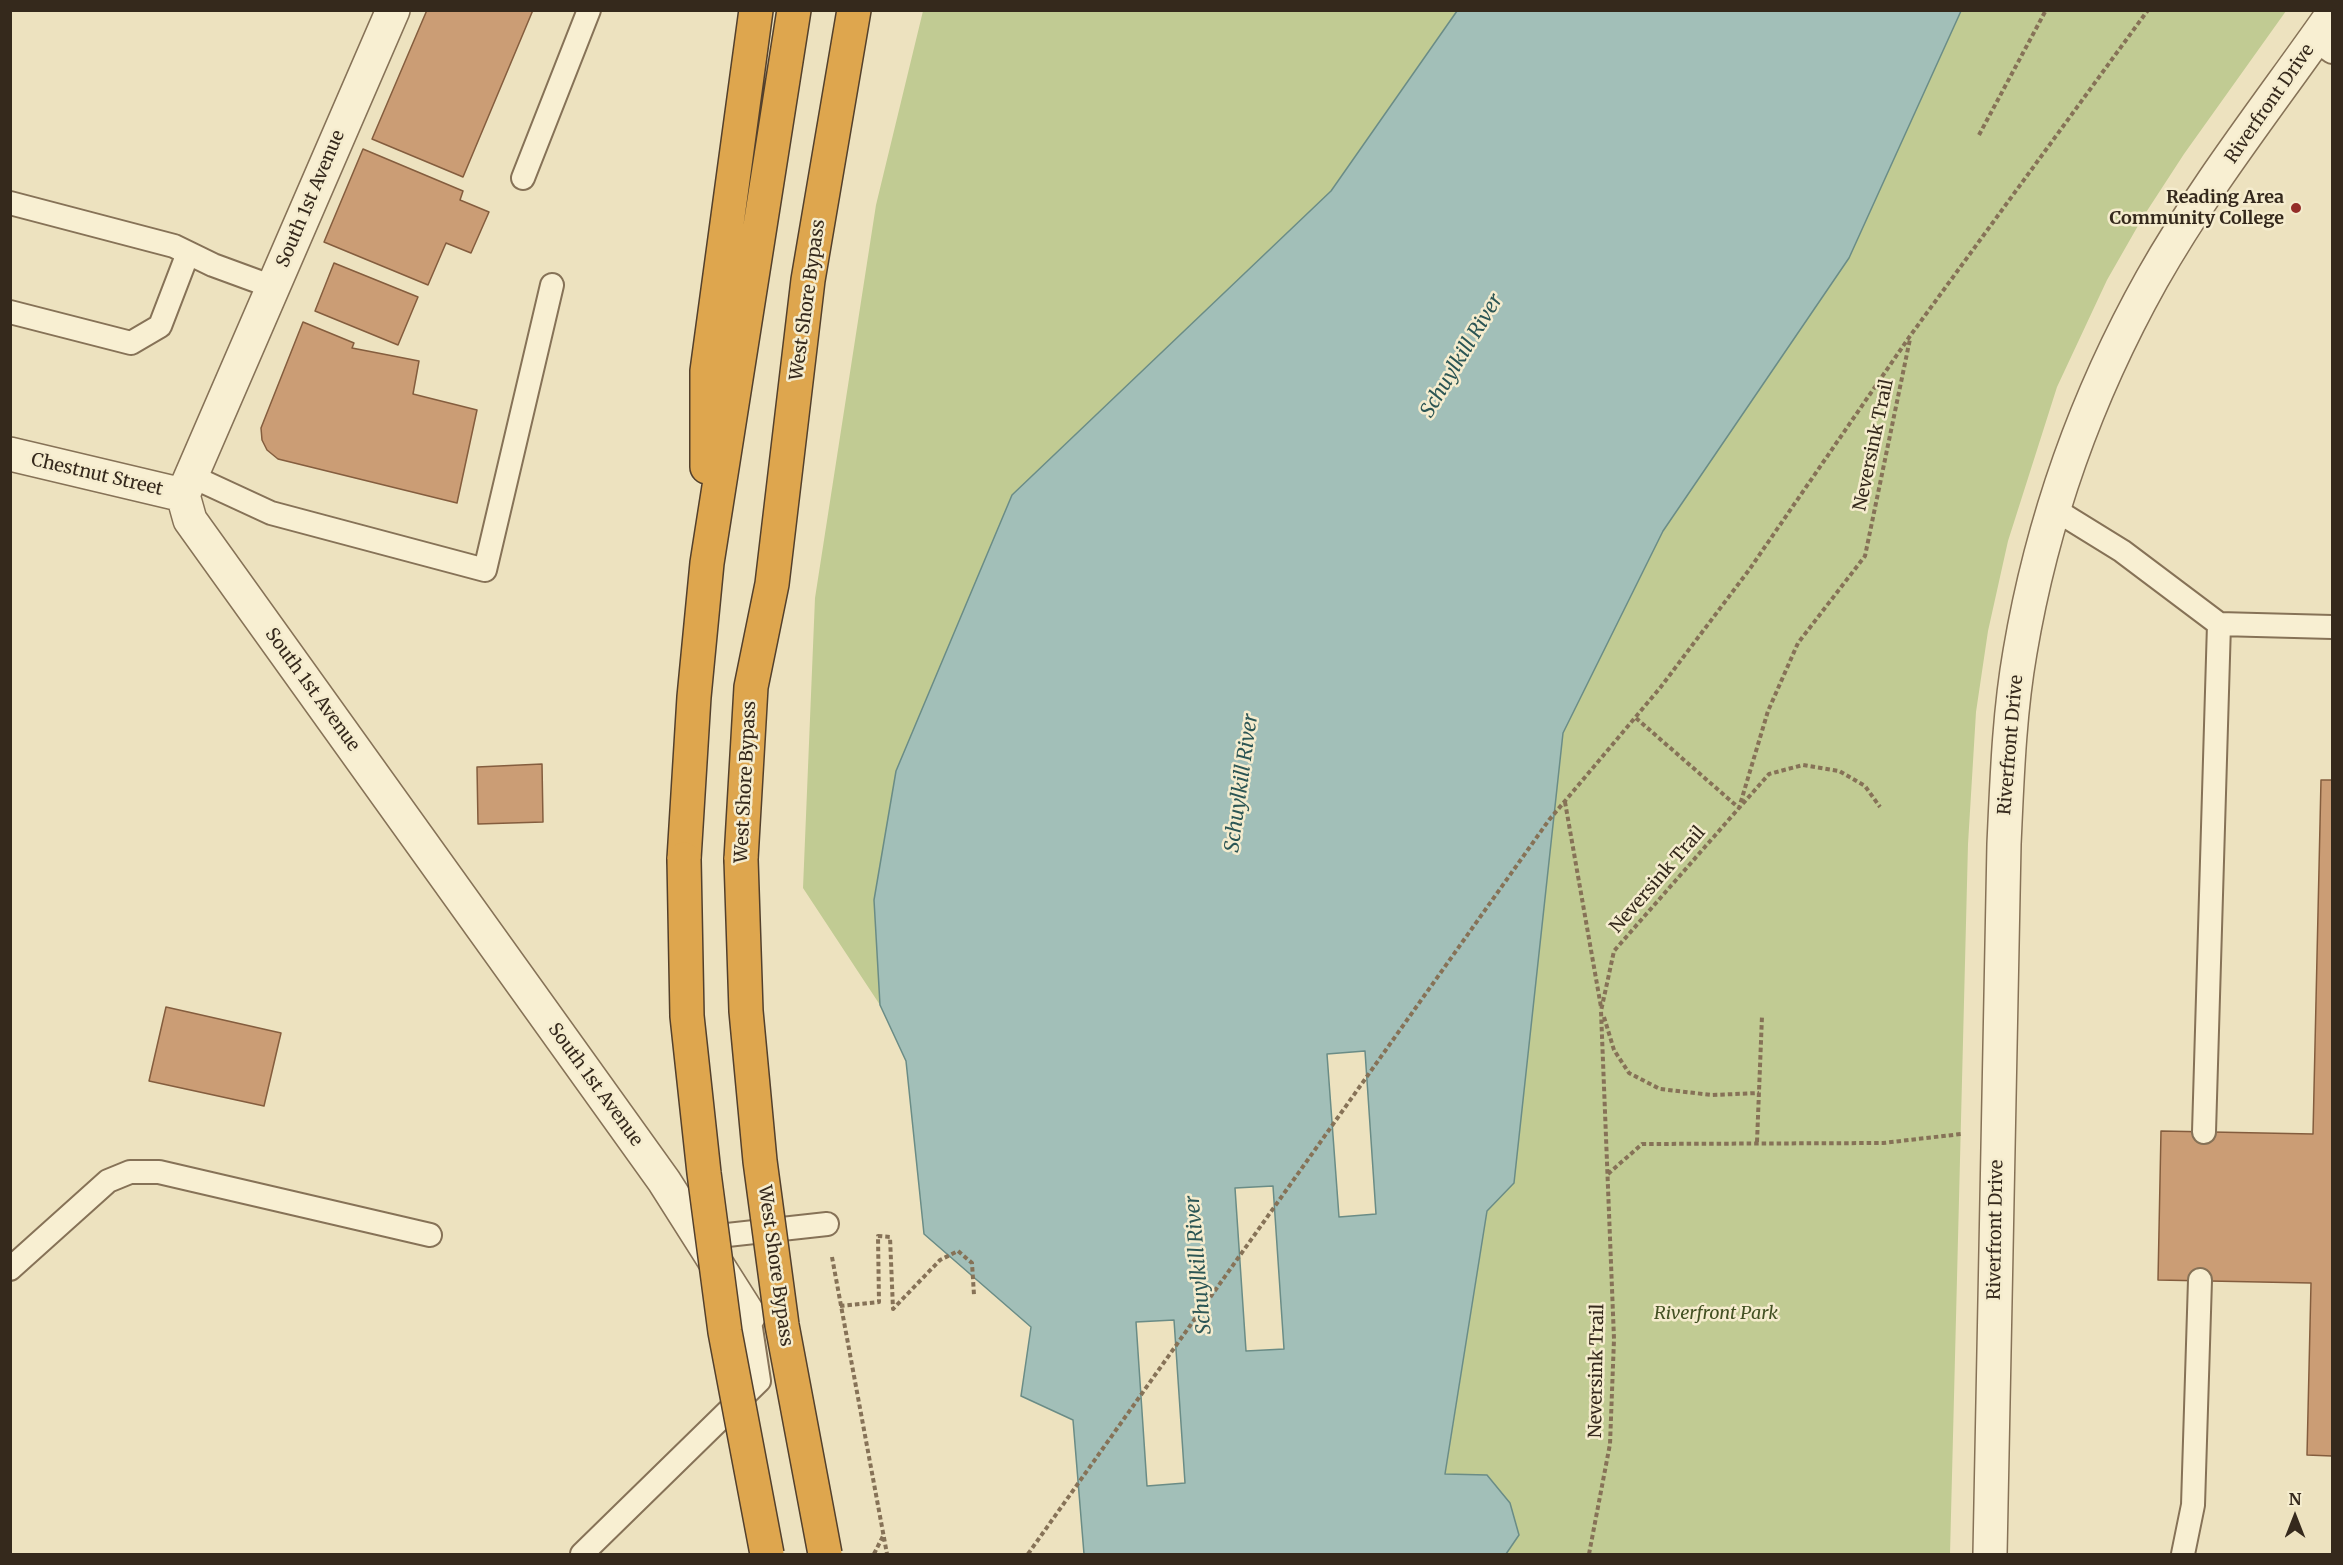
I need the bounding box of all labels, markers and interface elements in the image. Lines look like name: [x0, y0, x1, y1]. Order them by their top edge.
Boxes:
street label: Riverfront Drive: [2221, 40, 2319, 168]
street label: South 1st Avenue: [272, 127, 350, 271]
place label: Reading Area Community College: [2109, 187, 2284, 230]
marker: Reading Area Community College: [2289, 201, 2303, 215]
street label: West Shore Bypass: [786, 218, 830, 382]
water label: Schuylkill River: [1416, 290, 1508, 422]
street label: Neversink Trail: [1849, 377, 1899, 513]
street label: Chestnut Street: [29, 449, 165, 501]
street label: South 1st Avenue: [260, 624, 364, 756]
street label: Riverfront Drive: [1994, 674, 2028, 816]
street label: West Shore Bypass: [731, 700, 761, 864]
water label: Schuylkill River: [1220, 712, 1264, 854]
street label: Neversink Trail: [1606, 822, 1710, 938]
street label: South 1st Avenue: [543, 1019, 647, 1151]
street label: Riverfront Drive: [1984, 1160, 2008, 1300]
street label: West Shore Bypass: [753, 1184, 797, 1348]
water label: Schuylkill River: [1181, 1194, 1217, 1336]
park label: Riverfront Park: [1654, 1303, 1778, 1325]
street label: Neversink Trail: [1585, 1304, 1609, 1438]
north arrow: [2265, 1487, 2325, 1547]
text: N: [2289, 1489, 2301, 1509]

